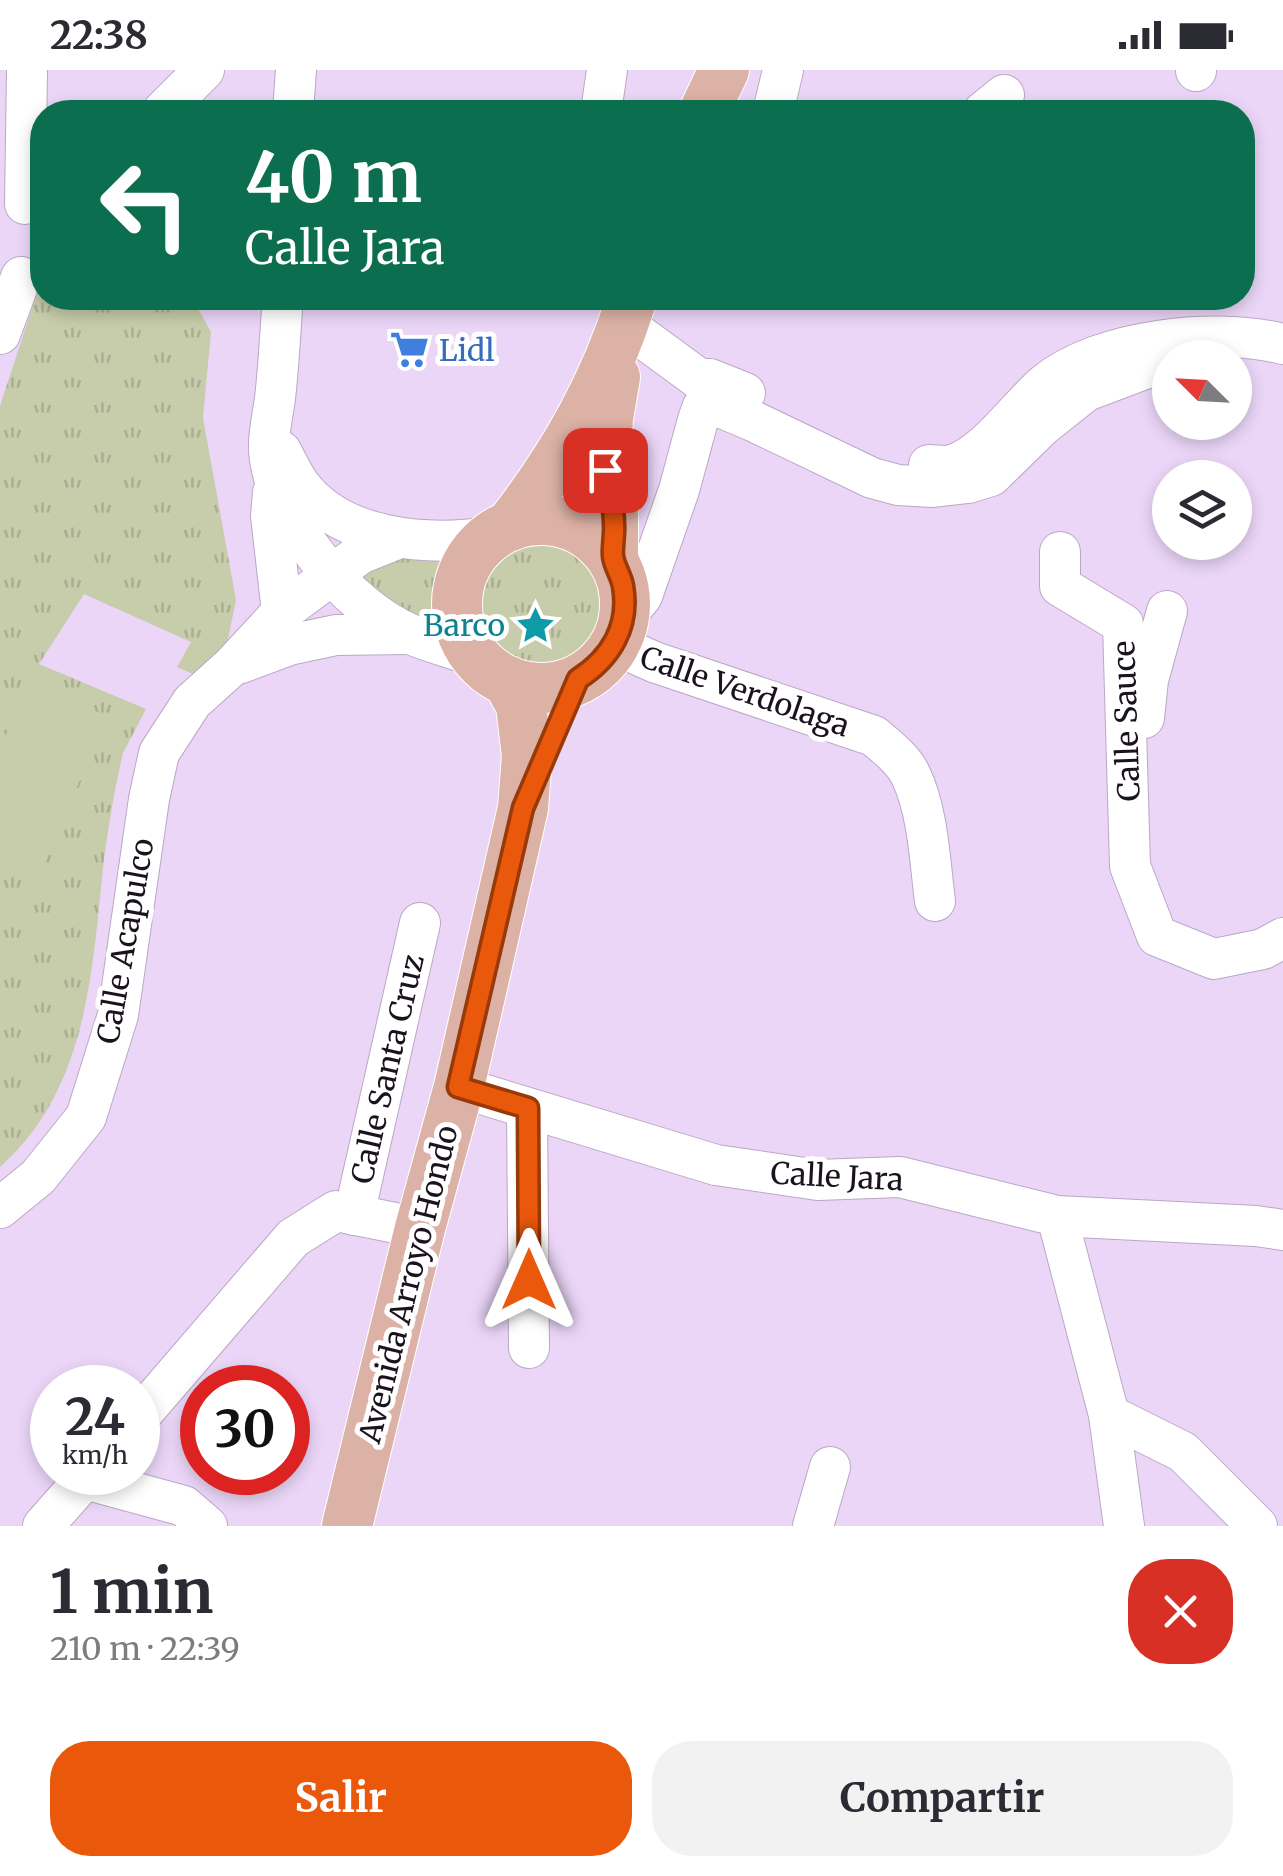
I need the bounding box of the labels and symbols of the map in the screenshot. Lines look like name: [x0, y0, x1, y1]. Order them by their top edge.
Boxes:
supermarket icon: Lidl: [388, 329, 430, 371]
place label: Lidl: [439, 331, 495, 369]
north arrow: [1152, 340, 1252, 440]
pin: [563, 428, 648, 513]
place icon: Barco: [514, 604, 556, 646]
place label: Barco: [423, 606, 505, 644]
street label: Calle Verdolaga: [635, 637, 855, 745]
street label: Calle Sauce: [1104, 640, 1148, 802]
street label: Calle Acapulco: [88, 835, 162, 1047]
street label: Calle Santa Cruz: [342, 951, 432, 1187]
street label: Avenida Arroyo Hondo: [350, 1121, 466, 1448]
street label: Calle Jara: [770, 1154, 904, 1198]
position arrow: [477, 1228, 581, 1332]
speed limit sign: 30: [180, 1365, 310, 1495]

